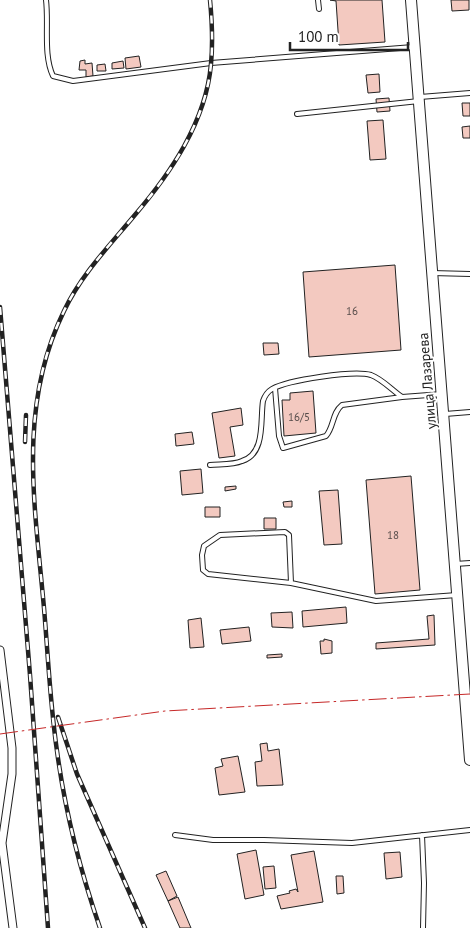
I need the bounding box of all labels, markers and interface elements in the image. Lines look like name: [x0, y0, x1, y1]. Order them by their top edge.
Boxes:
scale bar: [290, 20, 408, 52]
text: 100 m: [298, 27, 339, 46]
house number: 16: [346, 304, 358, 318]
street label: улица Лазарева: [414, 332, 440, 430]
house number: 16/5: [288, 410, 310, 424]
house number: 18: [387, 528, 399, 542]

